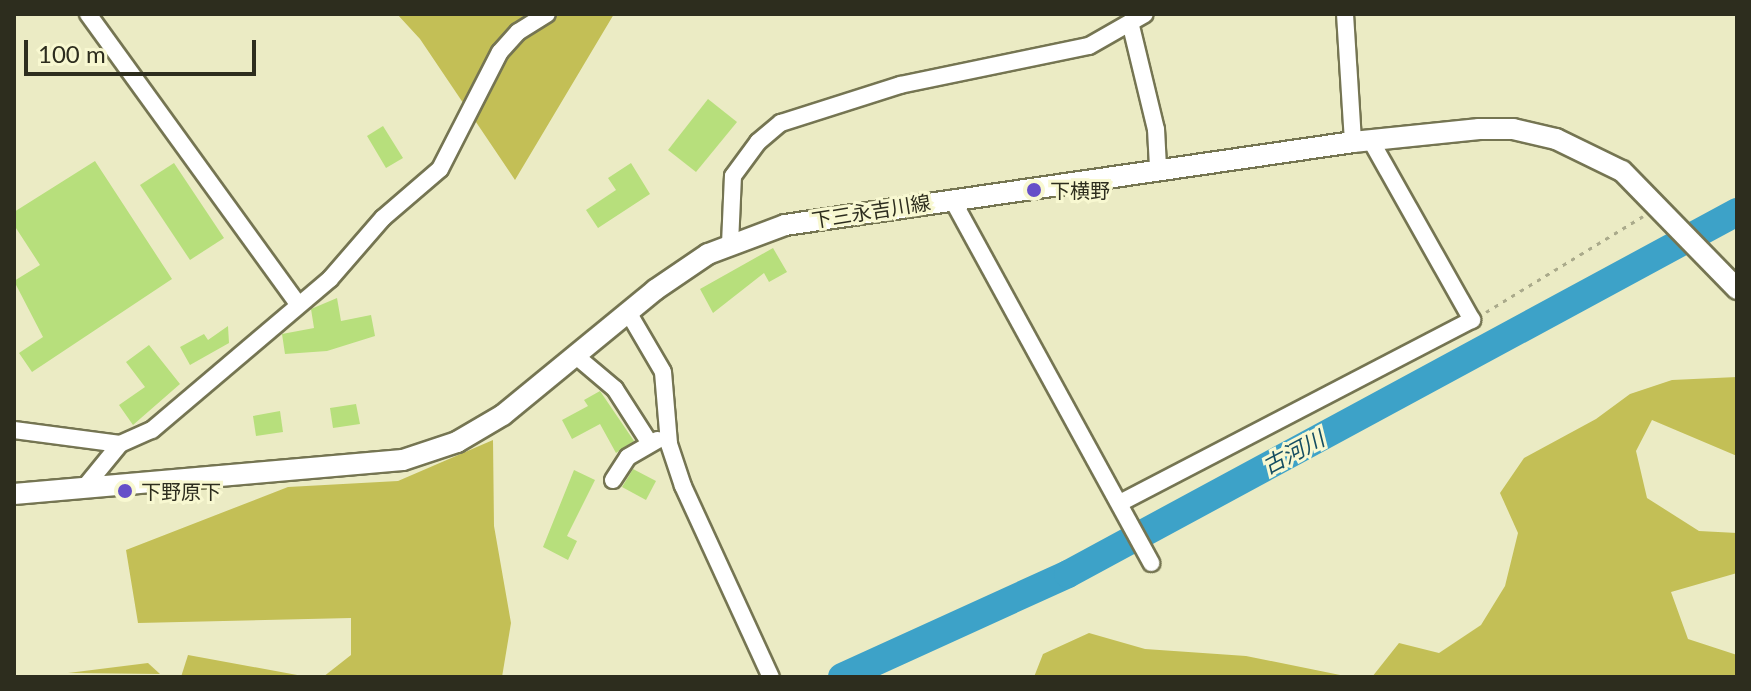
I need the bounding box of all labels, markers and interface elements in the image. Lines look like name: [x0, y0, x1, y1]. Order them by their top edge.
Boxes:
scale bar: [28, 24, 260, 74]
text: 100 m: [38, 39, 106, 68]
place label: 下横野: [1050, 178, 1110, 202]
marker: 下横野: [1025, 181, 1043, 199]
street label: 下三永吉川線: [810, 190, 932, 232]
water label: 古河川: [1258, 425, 1328, 479]
place label: 下野原下: [141, 479, 221, 503]
marker: 下野原下: [116, 482, 134, 500]

